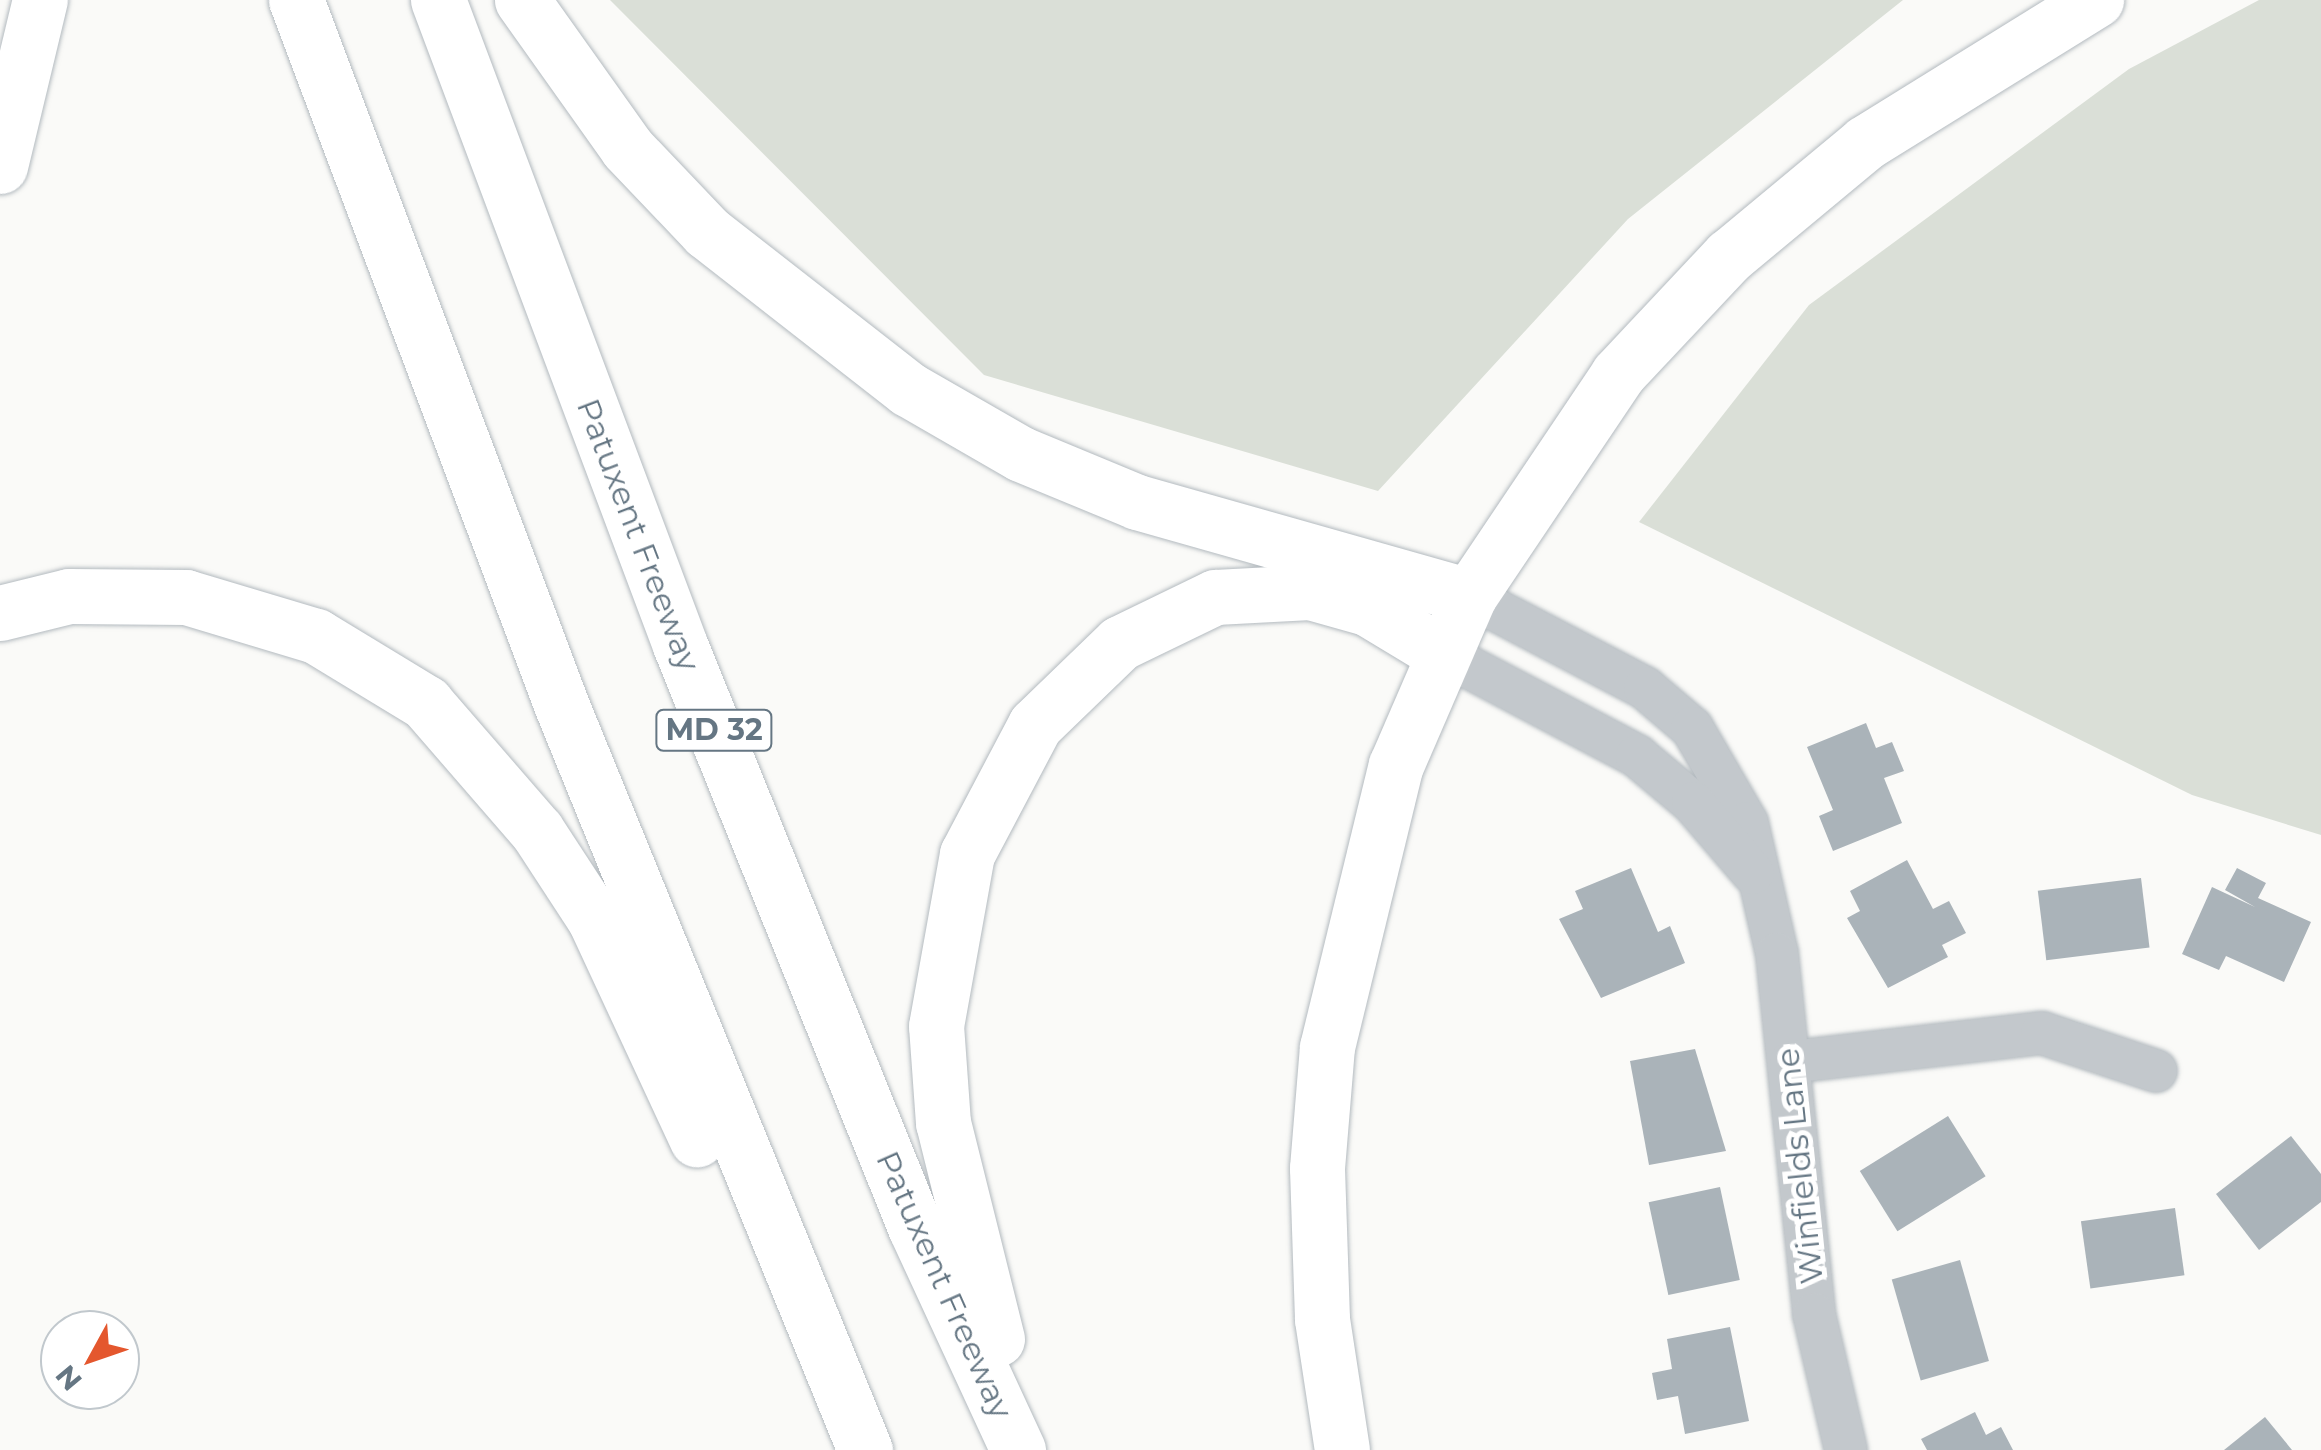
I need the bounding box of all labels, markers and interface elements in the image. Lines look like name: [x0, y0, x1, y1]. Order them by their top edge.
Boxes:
street label: Patuxent Freeway: [568, 393, 708, 677]
road number: MD 32: [654, 705, 774, 755]
street label: Winfields Lane: [1769, 1046, 1831, 1286]
street label: Patuxent Freeway: [868, 1145, 1020, 1425]
north arrow: [40, 1310, 140, 1410]
text: N: [48, 1358, 89, 1398]

